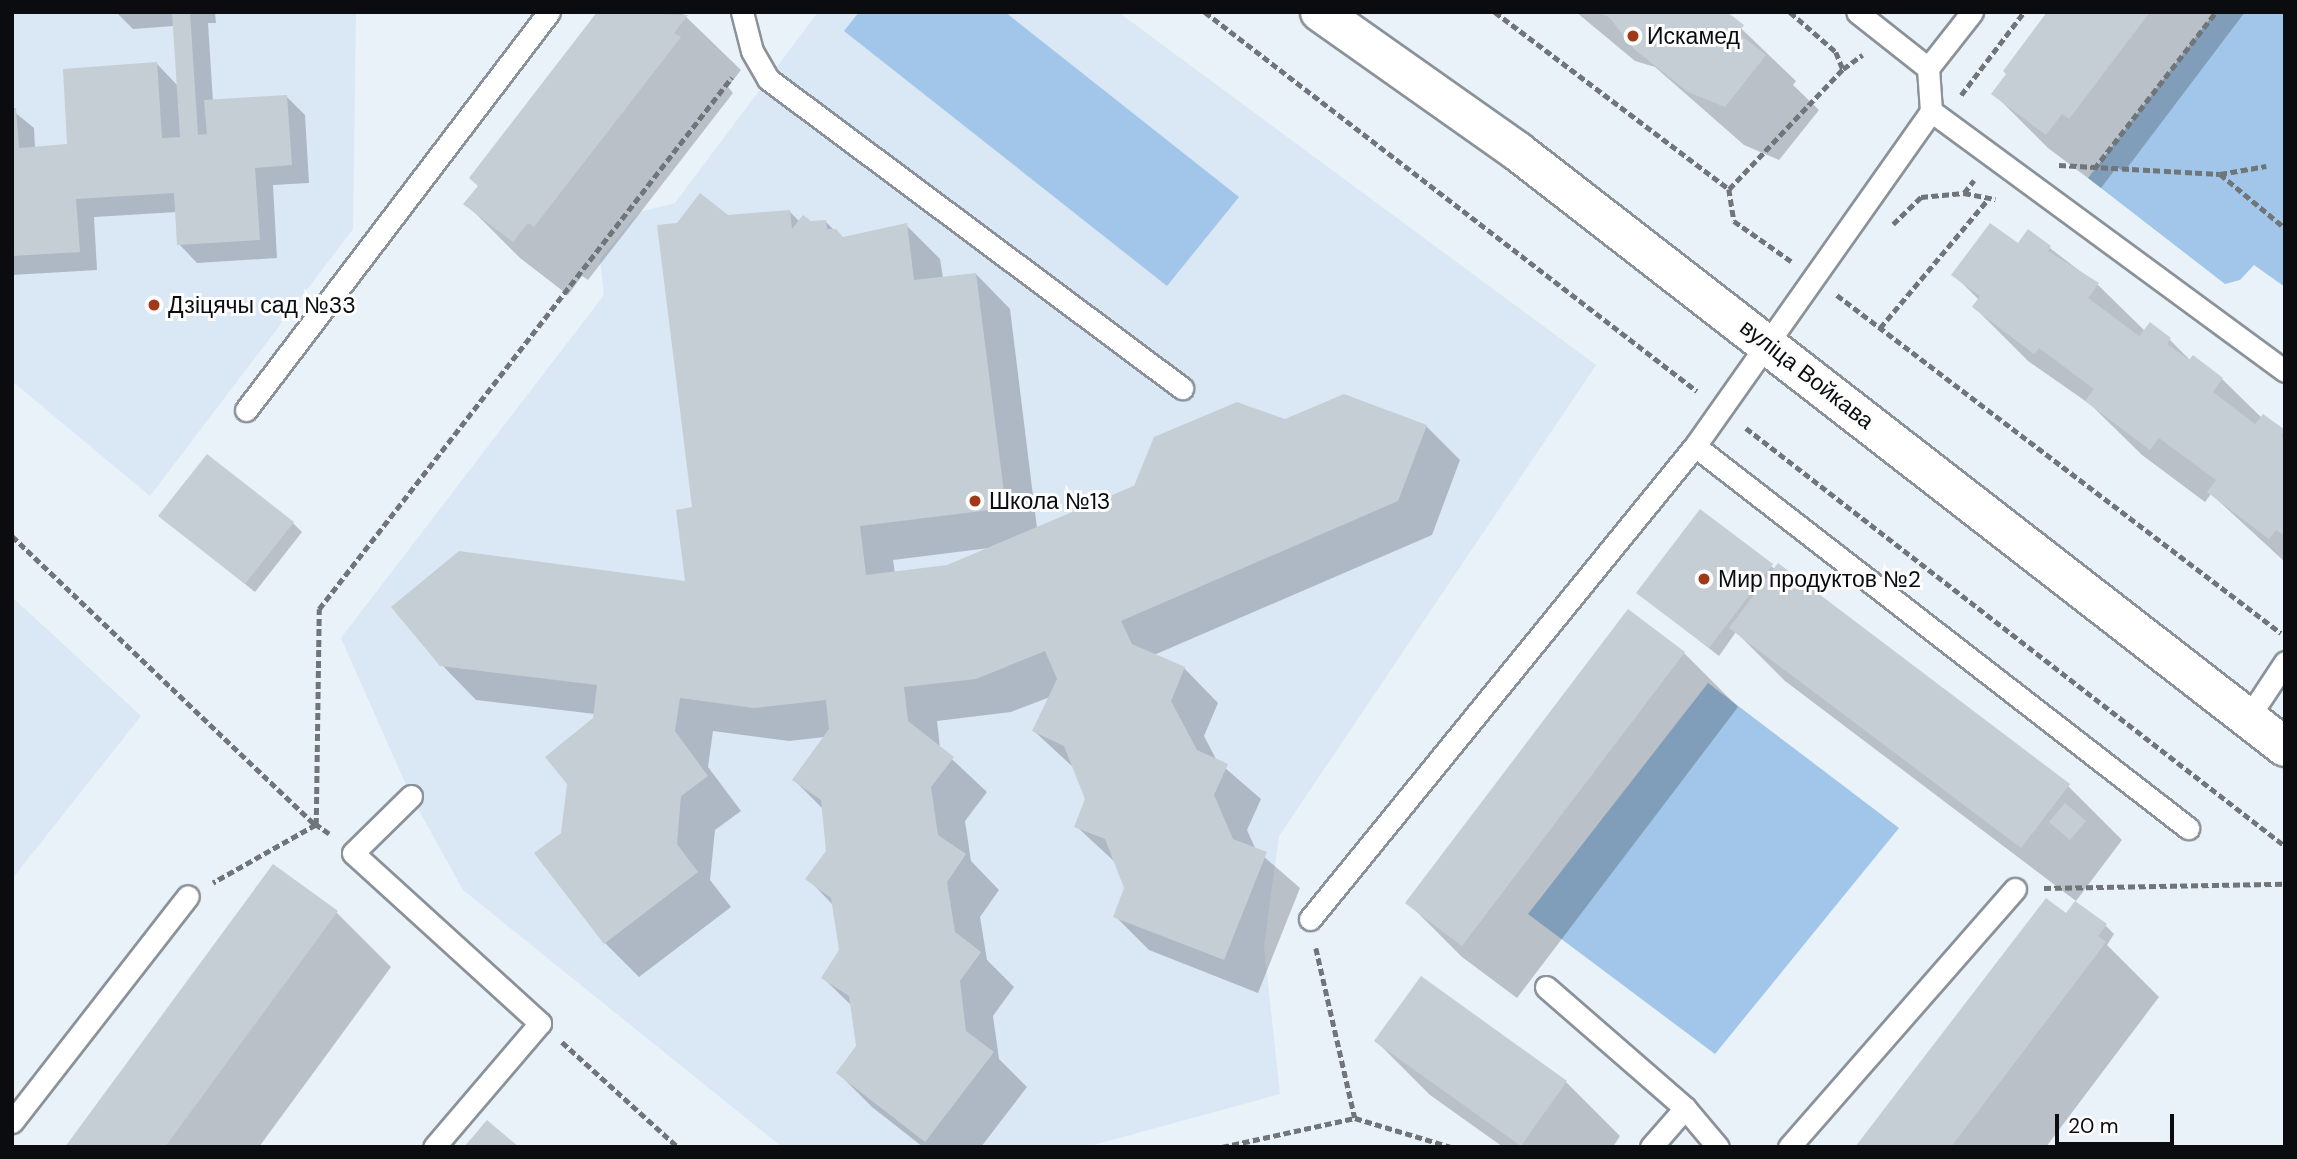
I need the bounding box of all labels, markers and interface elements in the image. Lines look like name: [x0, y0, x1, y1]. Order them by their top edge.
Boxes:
place label: Искамед: [1647, 22, 1740, 50]
marker: Искамед: [1625, 28, 1641, 44]
place label: Дзіцячы сад №33: [168, 291, 356, 319]
marker: Дзіцячы сад №33: [146, 297, 162, 313]
street label: вуліца Войкава: [1735, 313, 1879, 435]
place label: Школа №13: [989, 487, 1110, 515]
marker: Школа №13: [967, 493, 983, 509]
place label: Мир продуктов №2: [1718, 565, 1921, 593]
marker: Мир продуктов №2: [1696, 571, 1712, 587]
scale bar: [2059, 1100, 2178, 1144]
text: 20 m: [2068, 1112, 2119, 1140]

